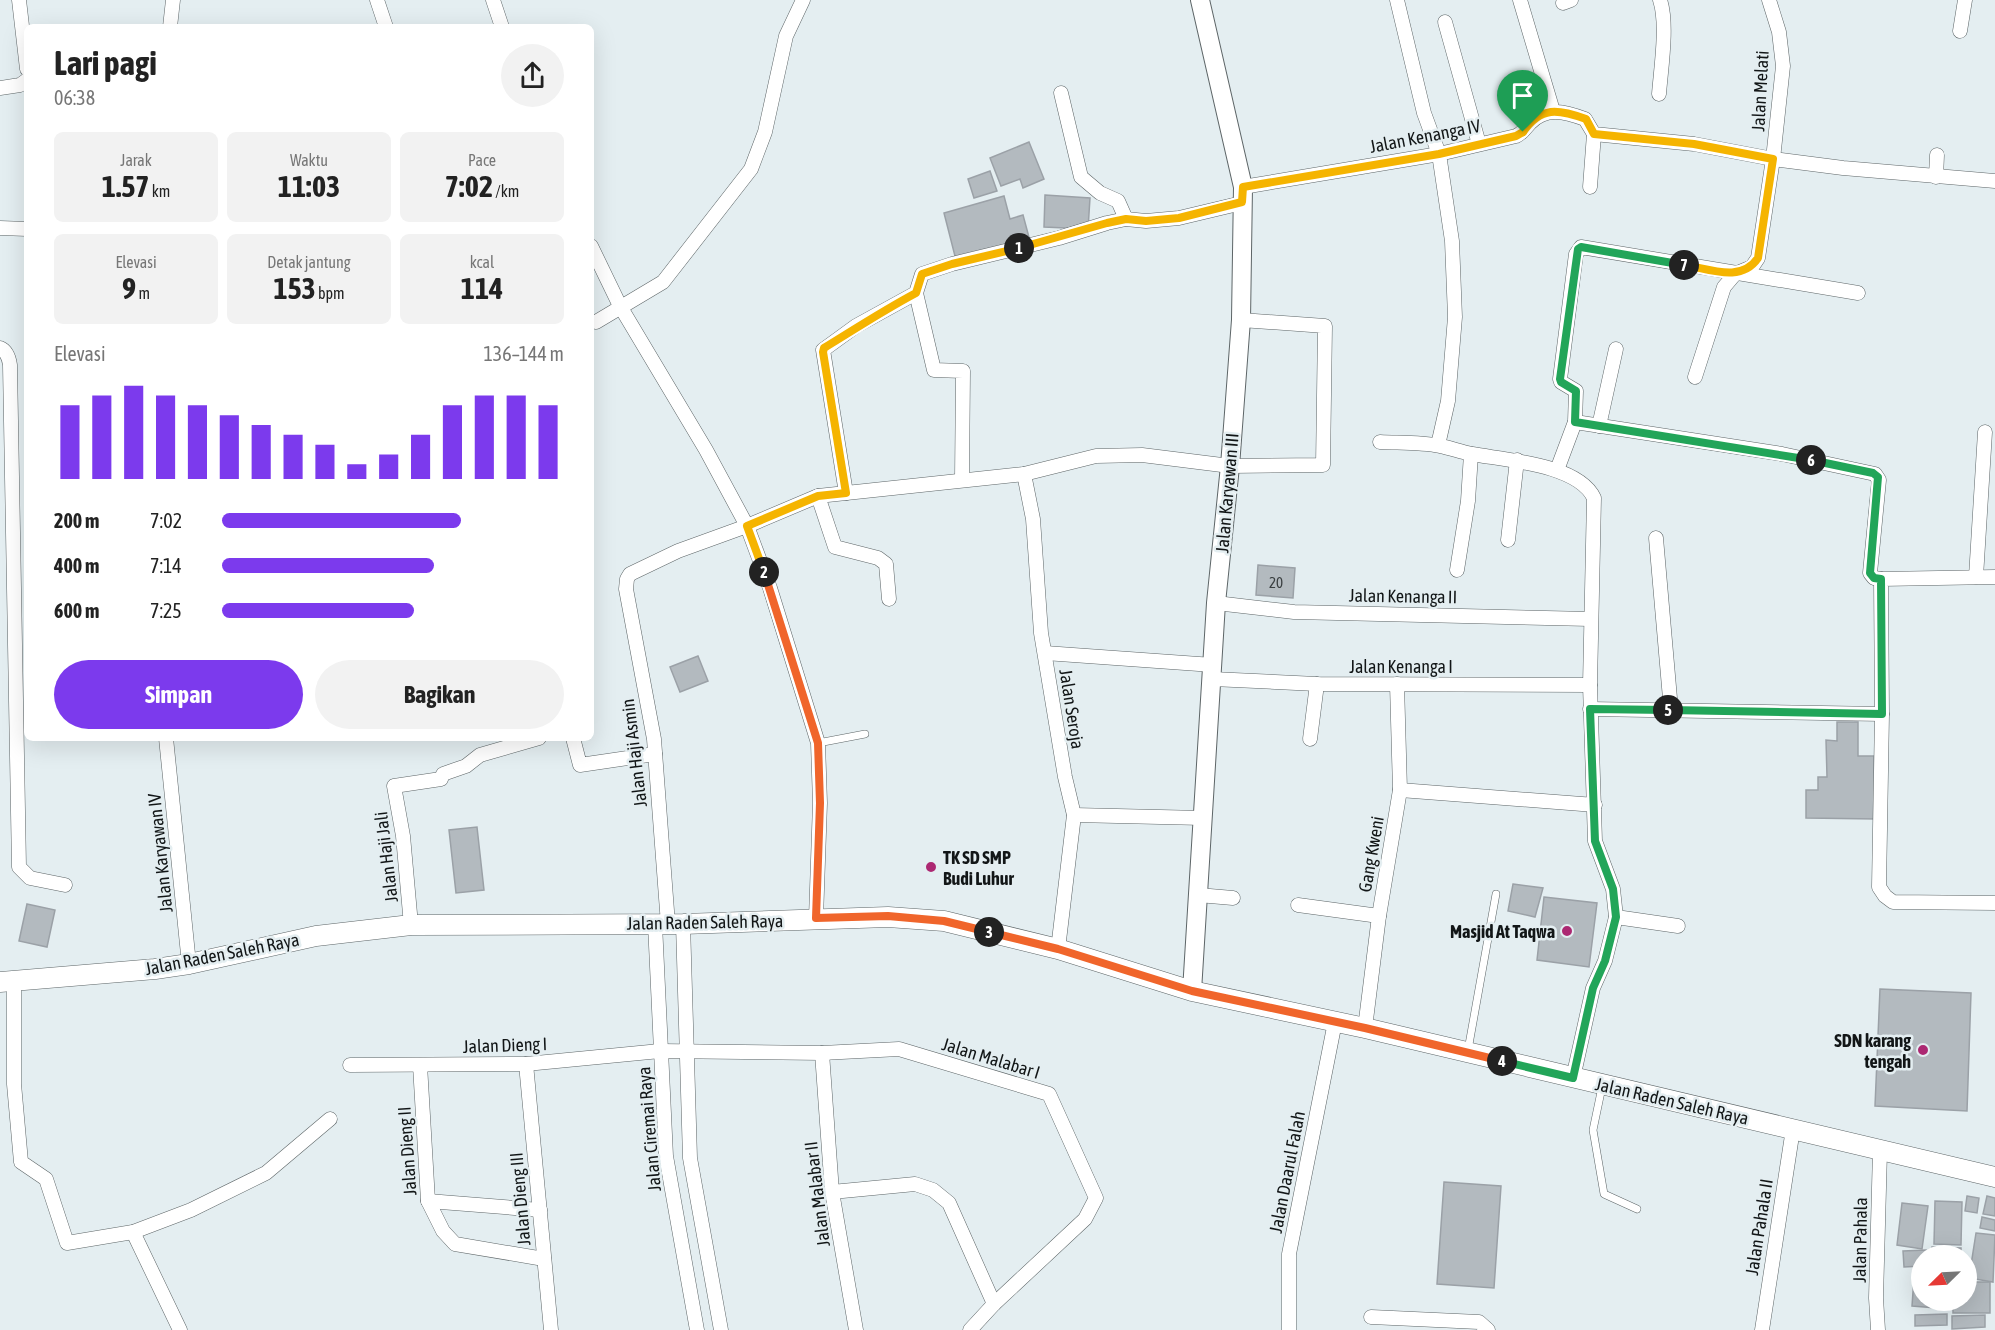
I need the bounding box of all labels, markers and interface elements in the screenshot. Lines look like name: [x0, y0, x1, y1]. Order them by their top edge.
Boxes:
text: Lari pagi: [54, 44, 157, 82]
button: share: [501, 44, 564, 107]
street label: Jalan Melati: [1747, 50, 1773, 132]
pin: [1497, 70, 1548, 132]
icon: arrive: [1506, 79, 1539, 112]
text: 06:38: [54, 86, 95, 109]
street label: Jalan Kenanga IV: [1368, 115, 1482, 157]
text: Jarak: [120, 151, 152, 169]
text: Waktu: [290, 151, 328, 169]
text: Pace: [468, 151, 496, 169]
text: 1.57: [102, 169, 149, 203]
text: 11:03: [278, 169, 340, 203]
text: 7:02: [445, 169, 493, 203]
text: km: [149, 182, 170, 200]
text: /km: [493, 182, 519, 200]
pin: 1: [1004, 233, 1034, 263]
text: 1: [1015, 239, 1023, 257]
pin: 7: [1669, 250, 1699, 280]
text: Elevasi: [115, 253, 157, 271]
text: Detak jantung: [267, 253, 351, 271]
text: kcal: [470, 253, 494, 271]
text: 7: [1680, 256, 1688, 274]
text: 9: [122, 271, 136, 305]
text: 153: [273, 271, 316, 305]
text: 114: [461, 271, 503, 305]
text: m: [136, 284, 150, 302]
text: bpm: [316, 284, 345, 302]
text: Elevasi: [54, 342, 106, 365]
text: 136–144 m: [483, 342, 564, 365]
street label: Jalan Karyawan III: [1211, 432, 1243, 554]
pin: 6: [1796, 445, 1826, 475]
text: 6: [1807, 451, 1815, 469]
text: 200 m: [54, 509, 99, 532]
text: 7:02: [150, 509, 182, 532]
text: 400 m: [54, 554, 99, 577]
text: 7:14: [150, 554, 182, 577]
pin: 2: [749, 557, 779, 587]
text: 2: [760, 563, 768, 581]
house number: 20: [1269, 574, 1283, 591]
street label: Jalan Kenanga II: [1349, 585, 1457, 607]
text: 600 m: [54, 599, 99, 622]
text: 7:25: [150, 599, 182, 622]
street label: Jalan Kenanga I: [1349, 656, 1453, 677]
button: Simpan: [54, 660, 303, 729]
button: Bagikan: [315, 660, 564, 729]
street label: Jalan Seroja: [1055, 668, 1089, 750]
pin: 5: [1653, 695, 1683, 725]
street label: Jalan Haji Asmin: [617, 698, 651, 808]
text: 5: [1664, 701, 1672, 719]
street label: Jalan Karyawan IV: [143, 792, 177, 914]
street label: Jalan Haji Jali: [370, 811, 402, 903]
street label: Gang Kweni: [1354, 814, 1388, 894]
place label: TK SD SMP Budi Luhur: [943, 847, 1014, 889]
marker: TK SD SMP Budi Luhur: [924, 860, 938, 874]
street label: Jalan Raden Saleh Raya: [627, 910, 783, 934]
pin: 3: [974, 917, 1004, 947]
place label: Masjid At Taqwa: [1450, 921, 1555, 942]
text: 3: [985, 923, 993, 941]
marker: Masjid At Taqwa: [1560, 924, 1574, 938]
street label: Jalan Raden Saleh Raya: [143, 929, 301, 979]
place label: SDN karang tengah: [1834, 1030, 1911, 1072]
street label: Jalan Dieng I: [462, 1033, 548, 1057]
street label: Jalan Malabar I: [939, 1033, 1043, 1083]
marker: SDN karang tengah: [1916, 1043, 1930, 1057]
pin: 4: [1487, 1046, 1517, 1076]
text: 4: [1498, 1052, 1506, 1070]
street label: Jalan Ciremai Raya: [633, 1066, 665, 1192]
street label: Jalan Raden Saleh Raya: [1593, 1073, 1751, 1129]
street label: Jalan Dieng II: [393, 1106, 421, 1196]
street label: Jalan Daarul Falah: [1265, 1109, 1309, 1235]
street label: Jalan Malabar II: [800, 1140, 834, 1248]
street label: Jalan Dieng III: [505, 1151, 535, 1247]
street label: Jalan Pahala II: [1741, 1177, 1777, 1277]
street label: Jalan Pahala: [1849, 1197, 1871, 1283]
north arrow: [1911, 1245, 1977, 1311]
map controls: [1911, 1245, 1977, 1311]

